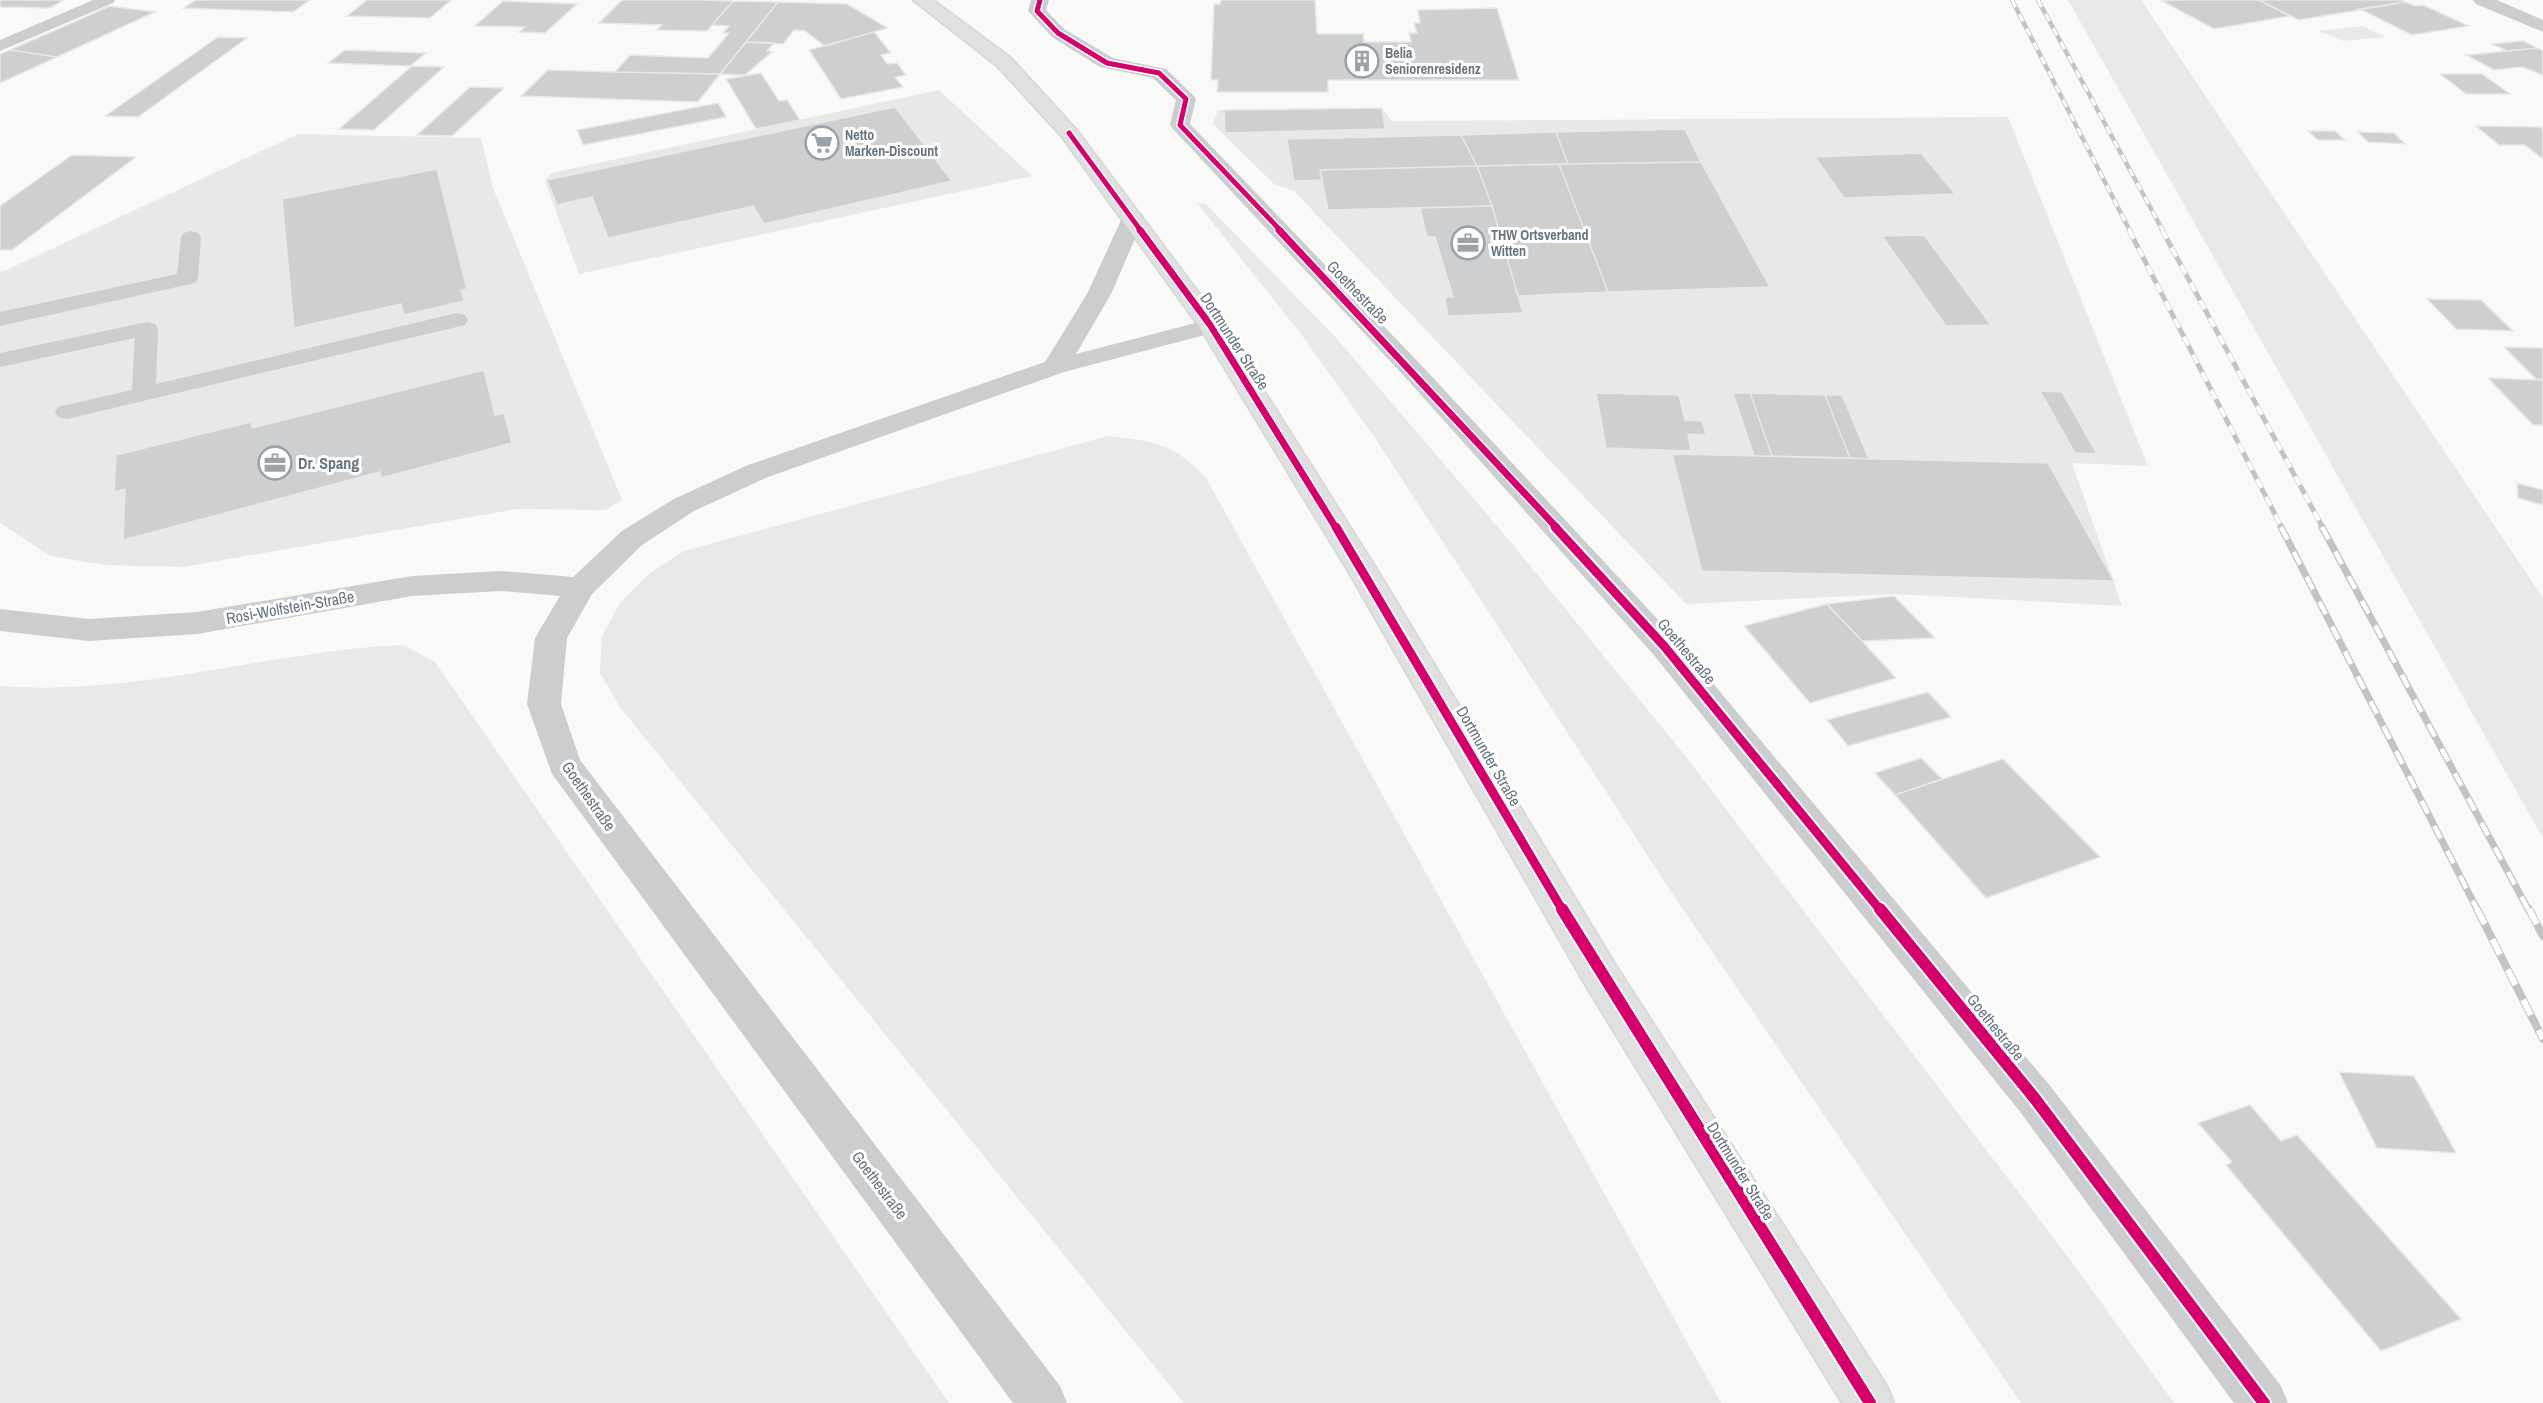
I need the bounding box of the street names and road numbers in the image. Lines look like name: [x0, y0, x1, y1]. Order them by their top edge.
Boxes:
street label: Goethestraße: [1322, 256, 1394, 328]
street label: Dortmunder Straße: [1195, 288, 1275, 394]
street label: Rosi-Wolfstein-Straße: [224, 585, 356, 629]
street label: Goethestraße: [1653, 613, 1721, 689]
street label: Dortmunder Straße: [1451, 702, 1527, 810]
street label: Goethestraße: [557, 757, 621, 835]
street label: Goethestraße: [1962, 989, 2030, 1065]
street label: Dortmunder Straße: [1702, 1118, 1780, 1224]
street label: Goethestraße: [847, 1146, 913, 1224]

